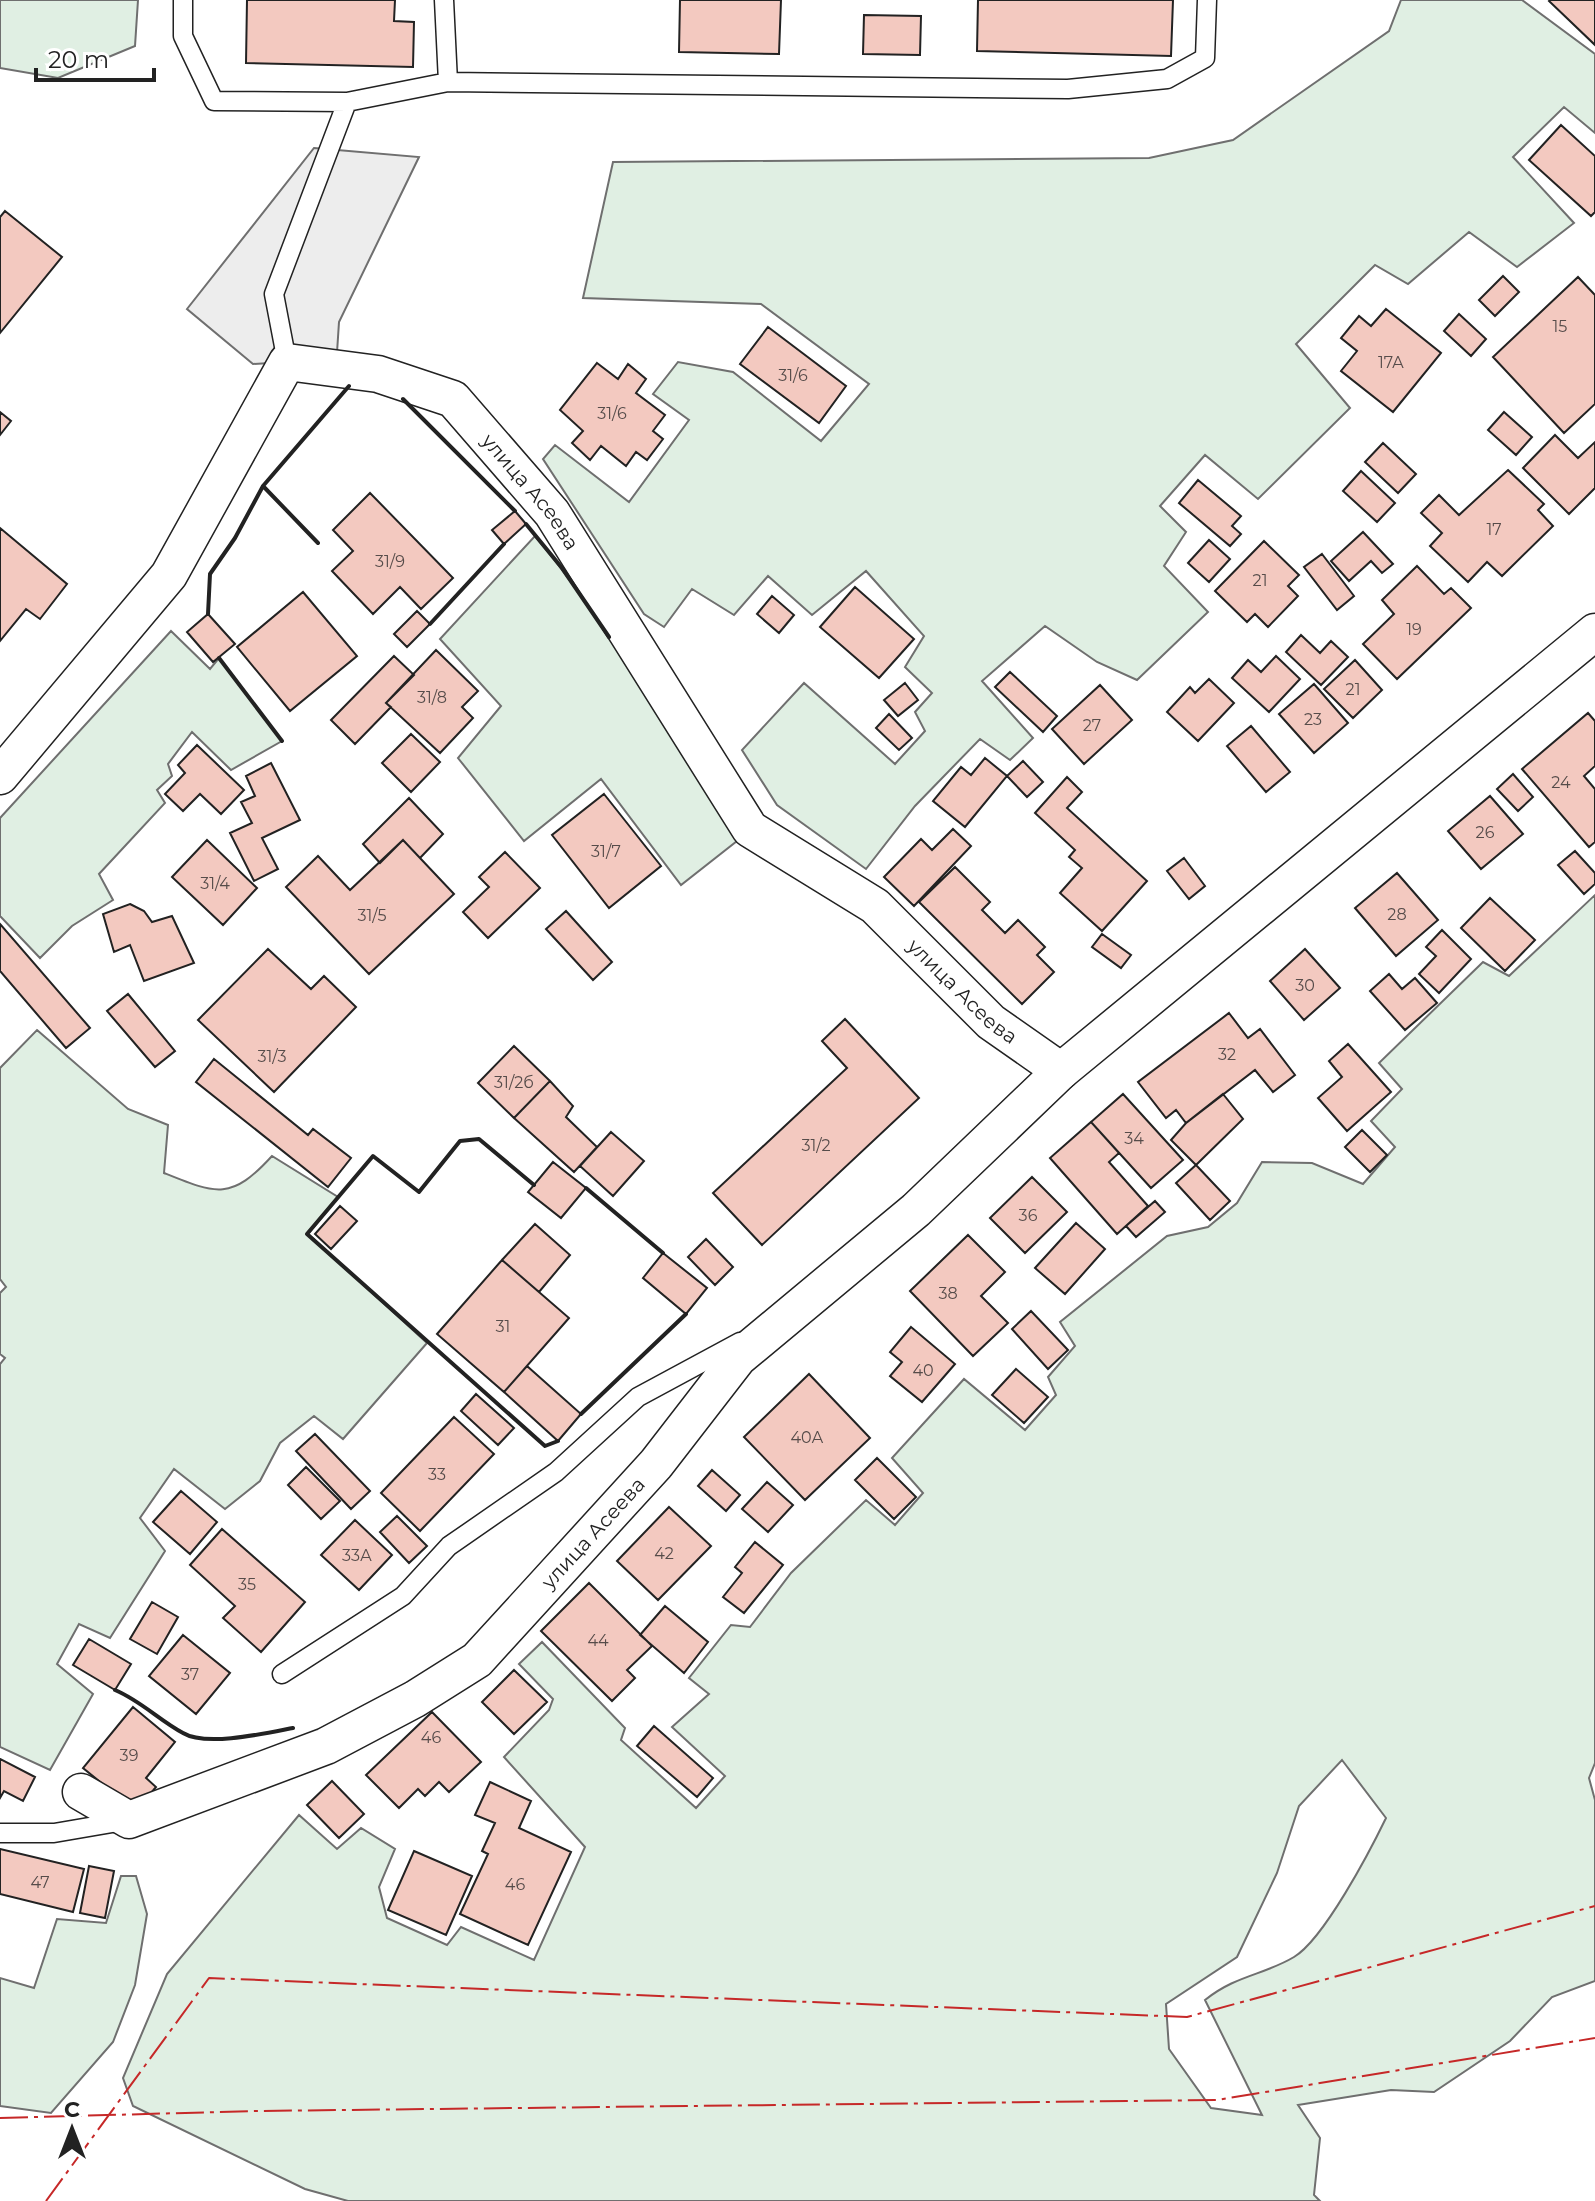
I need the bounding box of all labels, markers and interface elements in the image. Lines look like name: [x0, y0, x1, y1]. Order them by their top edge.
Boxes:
scale bar: [36, 32, 154, 82]
text: 20 m: [48, 45, 109, 74]
house number: 15: [1553, 317, 1567, 336]
house number: 17А: [1378, 353, 1404, 372]
house number: 31/6: [778, 366, 808, 385]
house number: 31/6: [597, 404, 627, 423]
street label: улица Асеева: [476, 428, 584, 554]
house number: 17: [1486, 520, 1502, 539]
house number: 31/9: [375, 552, 405, 571]
house number: 21: [1253, 571, 1267, 590]
house number: 19: [1406, 620, 1422, 639]
house number: 21: [1346, 680, 1360, 699]
house number: 31/8: [417, 688, 447, 707]
house number: 23: [1304, 710, 1322, 729]
house number: 27: [1083, 716, 1101, 735]
house number: 24: [1551, 773, 1571, 792]
house number: 26: [1476, 823, 1495, 842]
house number: 31/7: [591, 842, 621, 861]
house number: 31/4: [200, 874, 230, 893]
house number: 28: [1387, 905, 1407, 924]
house number: 31/5: [357, 906, 387, 925]
street label: улица Асеева: [902, 933, 1022, 1049]
house number: 30: [1295, 976, 1315, 995]
house number: 32: [1218, 1045, 1236, 1064]
house number: 31/3: [257, 1047, 287, 1066]
house number: 31/2б: [494, 1073, 534, 1092]
house number: 34: [1124, 1129, 1144, 1148]
house number: 31/2: [801, 1136, 831, 1155]
house number: 36: [1019, 1206, 1038, 1225]
house number: 38: [938, 1284, 958, 1303]
house number: 31: [496, 1317, 510, 1336]
house number: 40: [912, 1361, 934, 1380]
house number: 40А: [791, 1428, 824, 1447]
house number: 33: [428, 1465, 446, 1484]
street label: улица Асеева: [536, 1472, 650, 1594]
house number: 42: [654, 1544, 674, 1563]
house number: 33А: [342, 1546, 372, 1565]
house number: 35: [238, 1575, 256, 1594]
house number: 44: [587, 1631, 609, 1650]
house number: 37: [181, 1665, 199, 1684]
house number: 46: [421, 1728, 441, 1747]
house number: 39: [120, 1746, 138, 1765]
house number: 47: [30, 1873, 50, 1892]
house number: 46: [505, 1875, 525, 1894]
north arrow: [32, 2089, 112, 2169]
text: С: [64, 2096, 80, 2123]

